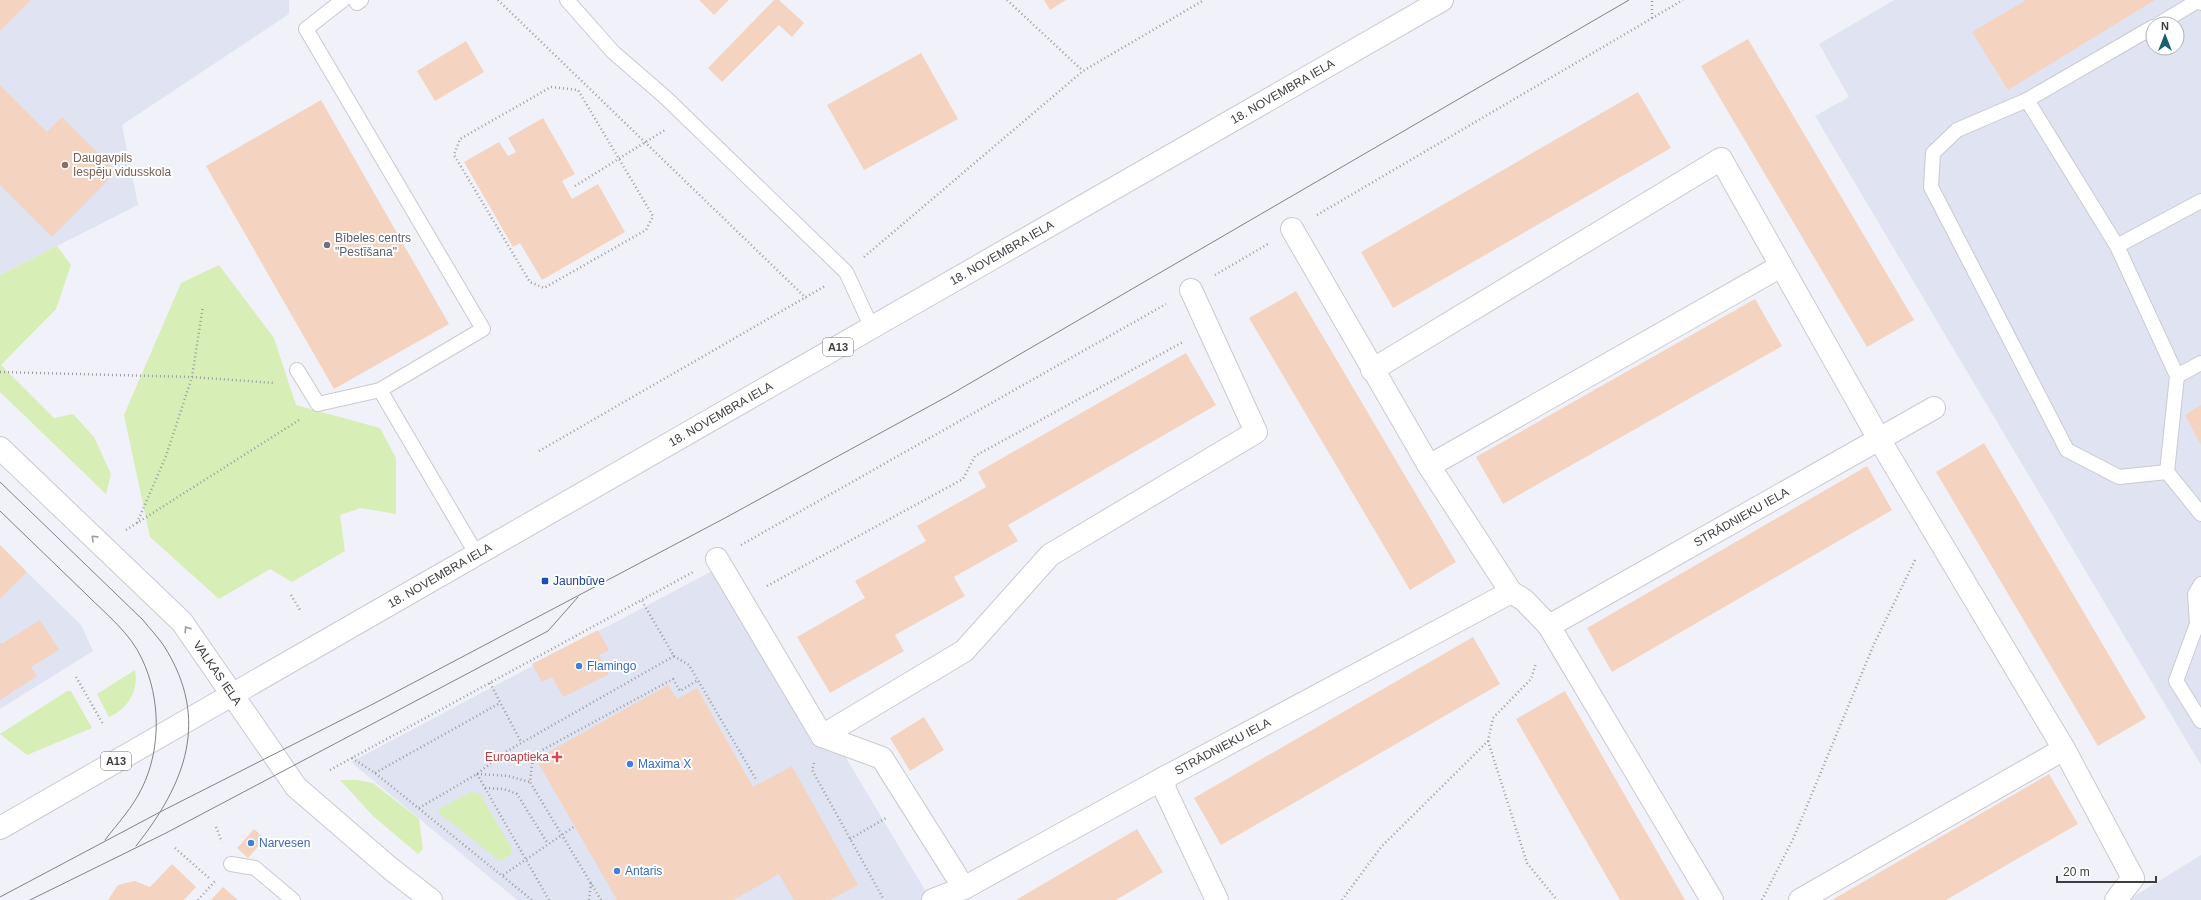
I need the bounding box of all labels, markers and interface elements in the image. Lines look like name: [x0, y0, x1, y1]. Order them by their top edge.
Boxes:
north arrow: [2145, 16, 2185, 56]
text: N: [2161, 20, 2169, 32]
street label: 18. NOVEMBRA IELA: [1228, 56, 1337, 127]
place label: Daugavpils Iespēju vidusskola: [73, 151, 171, 179]
marker: Daugavpils Iespēju vidusskola: [60, 160, 70, 170]
street label: 18. NOVEMBRA IELA: [947, 218, 1056, 288]
place label: Bībeles centrs "Pestīšana": [335, 231, 411, 259]
marker: Bībeles centrs "Pestīšana": [322, 240, 332, 250]
road number: A13: [823, 338, 853, 356]
street label: 18. NOVEMBRA IELA: [666, 379, 775, 450]
street label: STRĀDNIEKU IELA: [1691, 485, 1791, 550]
one-way arrow: [91, 535, 99, 543]
street label: 18. NOVEMBRA IELA: [385, 540, 494, 611]
place label: Jaunbūve: [553, 574, 605, 588]
marker: Jaunbūve: [540, 576, 550, 586]
one-way arrow: [184, 626, 192, 633]
street label: VALKAS IELA: [190, 638, 245, 708]
place label: Flamingo: [587, 659, 637, 673]
marker: Flamingo: [574, 661, 584, 671]
street label: STRĀDNIEKU IELA: [1172, 715, 1273, 778]
place label: Euroaptieka: [485, 750, 549, 764]
road number: A13: [101, 752, 131, 770]
marker: Euroaptieka: [552, 752, 562, 762]
place label: Maxima X: [638, 757, 691, 771]
marker: Maxima X: [625, 759, 635, 769]
place label: Narvesen: [259, 836, 310, 850]
marker: Narvesen: [246, 838, 256, 848]
scale bar: [2057, 858, 2156, 884]
place label: Antaris: [625, 864, 662, 878]
text: 20 m: [2063, 865, 2090, 879]
marker: Antaris: [612, 866, 622, 876]

